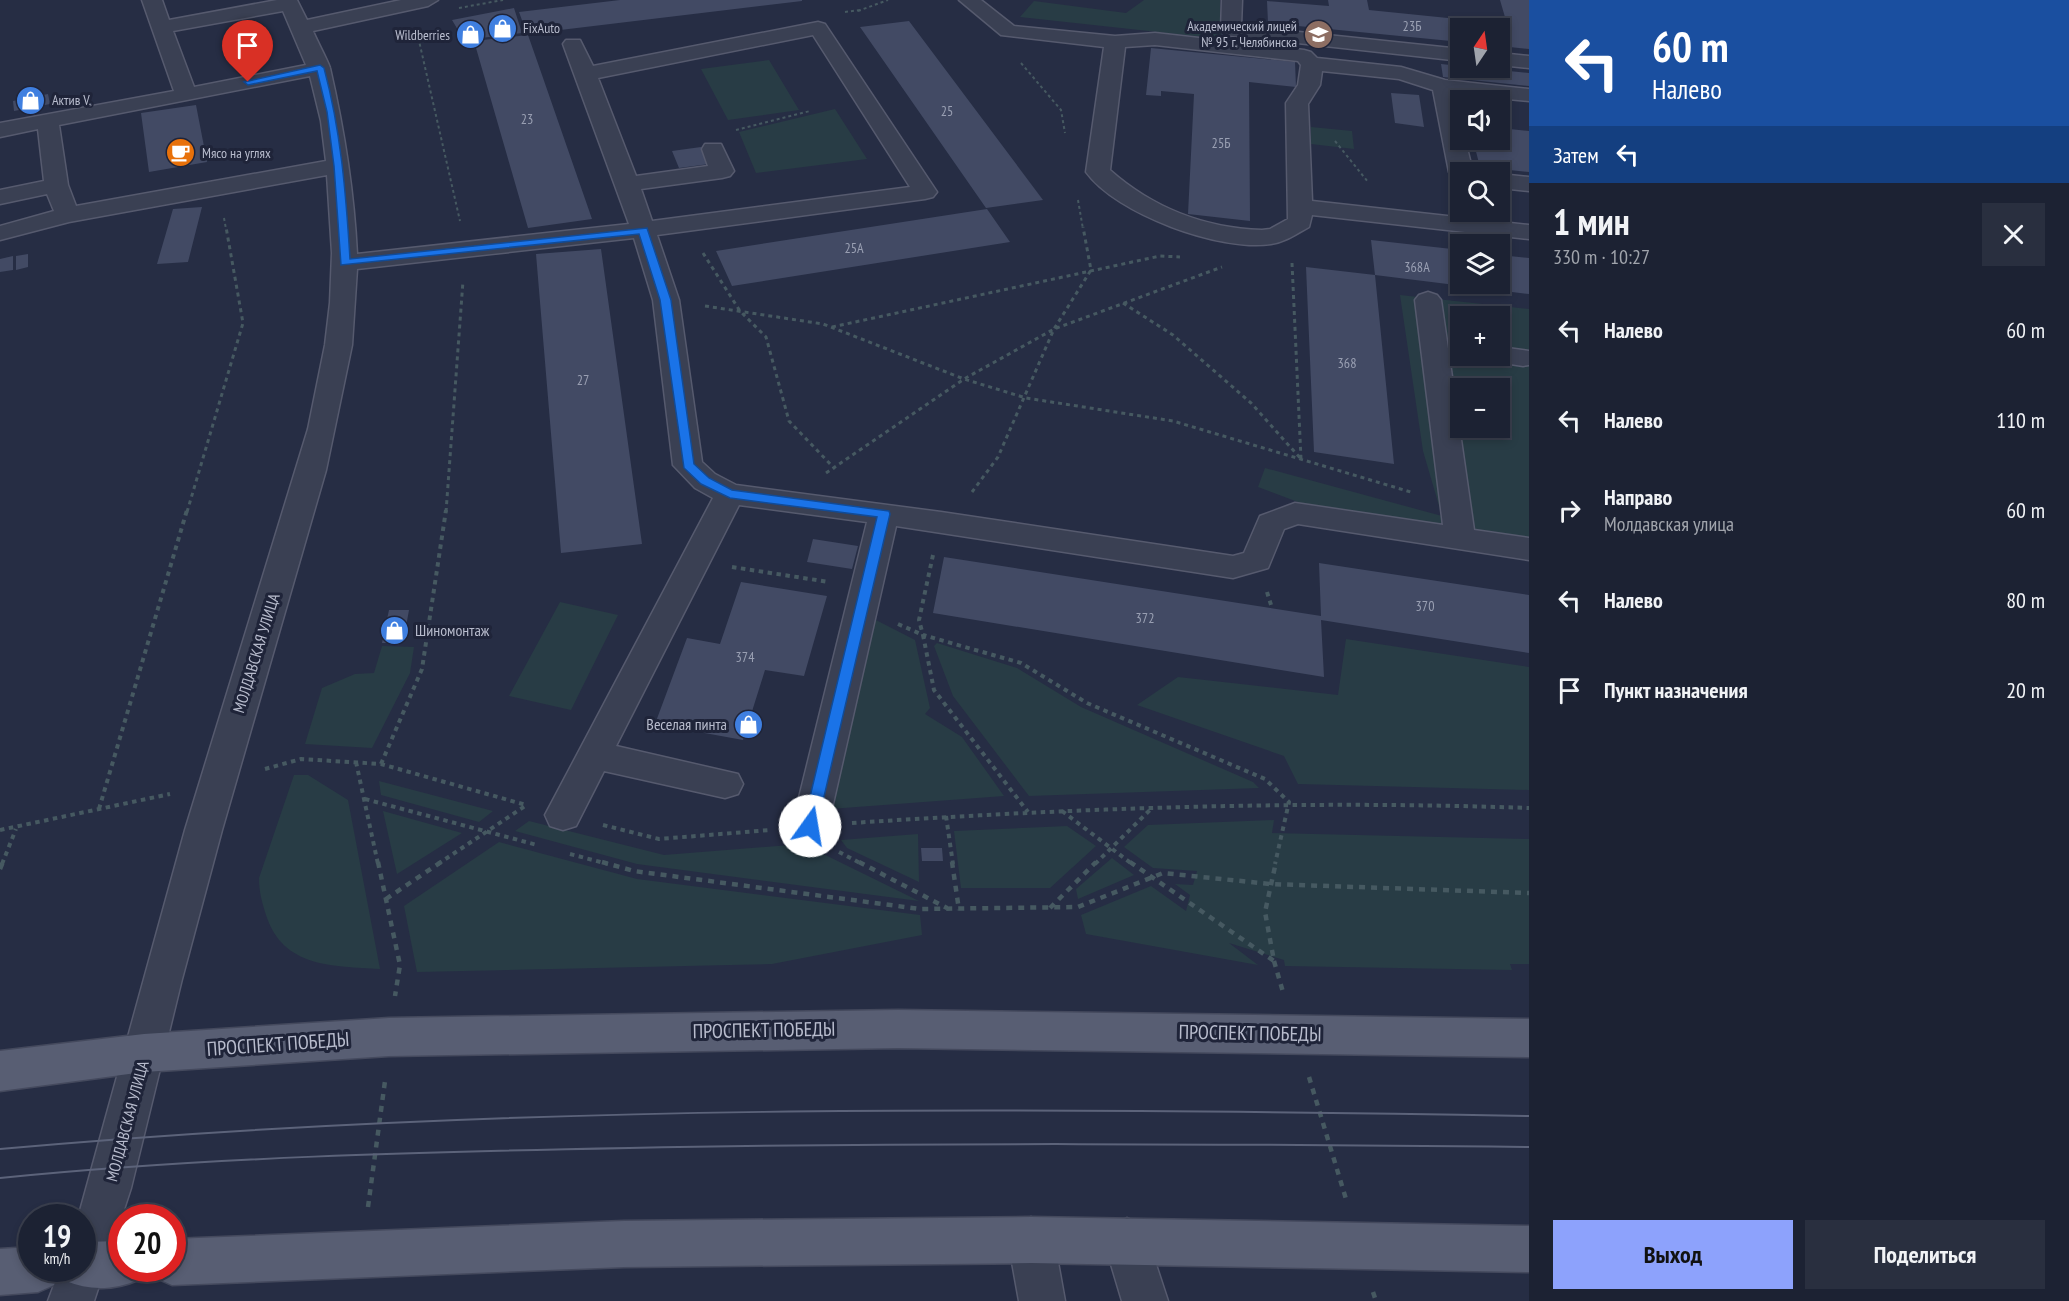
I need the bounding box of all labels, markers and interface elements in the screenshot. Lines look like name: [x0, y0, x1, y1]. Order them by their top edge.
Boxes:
shop icon: FixAuto: [486, 12, 518, 44]
place label: Академический лицей № 95 г. Челябинска: [1187, 17, 1297, 51]
house number: 23Б: [1403, 17, 1421, 35]
school or university icon: Академический лицей № 95 г. Челябинска: [1302, 18, 1334, 50]
north arrow: [1450, 18, 1510, 78]
map controls: [1450, 18, 1510, 438]
shop icon: Wildberries: [455, 19, 487, 51]
place label: FixAuto: [523, 19, 560, 37]
text: 60 m: [1652, 19, 1729, 74]
pin: [222, 20, 273, 82]
icon: left: [1553, 24, 1631, 102]
place label: Wildberries: [395, 26, 450, 44]
icon: arrive: [231, 29, 264, 62]
text: Налево: [1652, 72, 1722, 106]
shop icon: Актив V.: [15, 84, 47, 116]
button: sound: [1450, 90, 1510, 150]
place label: Актив V.: [52, 91, 91, 109]
house number: 25: [941, 102, 953, 120]
house number: 23: [521, 110, 533, 128]
house number: 25Б: [1212, 134, 1230, 152]
cafe icon: Мясо на углях: [165, 137, 197, 169]
icon: left: [1611, 138, 1644, 171]
text: Затем: [1553, 141, 1599, 169]
place label: Мясо на углях: [202, 144, 271, 162]
button: search: [1450, 162, 1510, 222]
text: 1 мин: [1553, 198, 1630, 245]
button: close: [1982, 203, 2045, 266]
button: layers: [1450, 234, 1510, 294]
house number: 25А: [844, 239, 864, 257]
text: 330 m · 10:27: [1553, 244, 1650, 270]
house number: 368А: [1404, 258, 1430, 276]
button: +: [1450, 306, 1510, 366]
icon: left: [1553, 314, 1586, 347]
text: Налево: [1604, 316, 1663, 344]
text: 60 m: [2006, 316, 2045, 344]
house number: 368: [1338, 354, 1356, 372]
house number: 27: [577, 371, 589, 389]
button: −: [1450, 378, 1510, 438]
icon: left: [1553, 404, 1586, 437]
text: Налево: [1604, 406, 1663, 434]
text: 110 m: [1996, 406, 2045, 434]
text: Направо: [1604, 483, 1672, 511]
icon: right: [1553, 494, 1586, 527]
text: 60 m: [2006, 496, 2045, 524]
text: Молдавская улица: [1604, 511, 1734, 537]
icon: left: [1553, 584, 1586, 617]
text: Налево: [1604, 586, 1663, 614]
text: 80 m: [2006, 586, 2045, 614]
street label: МОЛДАВСКАЯ УЛИЦА: [228, 590, 284, 715]
house number: 370: [1416, 597, 1434, 615]
house number: 372: [1136, 609, 1154, 627]
shop icon: Шиномонтаж: [378, 614, 410, 646]
place label: Шиномонтаж: [415, 620, 490, 640]
house number: 374: [736, 648, 755, 666]
icon: arrive: [1553, 674, 1586, 707]
text: Пункт назначения: [1604, 676, 1748, 704]
text: 20 m: [2006, 676, 2045, 704]
shop icon: Веселая пинта: [732, 708, 764, 740]
place label: Веселая пинта: [646, 714, 727, 734]
position arrow: [778, 794, 842, 858]
street label: ПРОСПЕКТ ПОБЕДЫ: [692, 1016, 836, 1044]
street label: ПРОСПЕКТ ПОБЕДЫ: [1178, 1019, 1322, 1047]
street label: ПРОСПЕКТ ПОБЕДЫ: [206, 1026, 350, 1062]
street label: МОЛДАВСКАЯ УЛИЦА: [101, 1058, 153, 1184]
speed limit sign: 20: [108, 1204, 186, 1282]
text: 19: [43, 1216, 71, 1255]
button: Выход: [1553, 1220, 1793, 1289]
button: Поделиться: [1805, 1220, 2045, 1289]
text: km/h: [44, 1249, 70, 1268]

